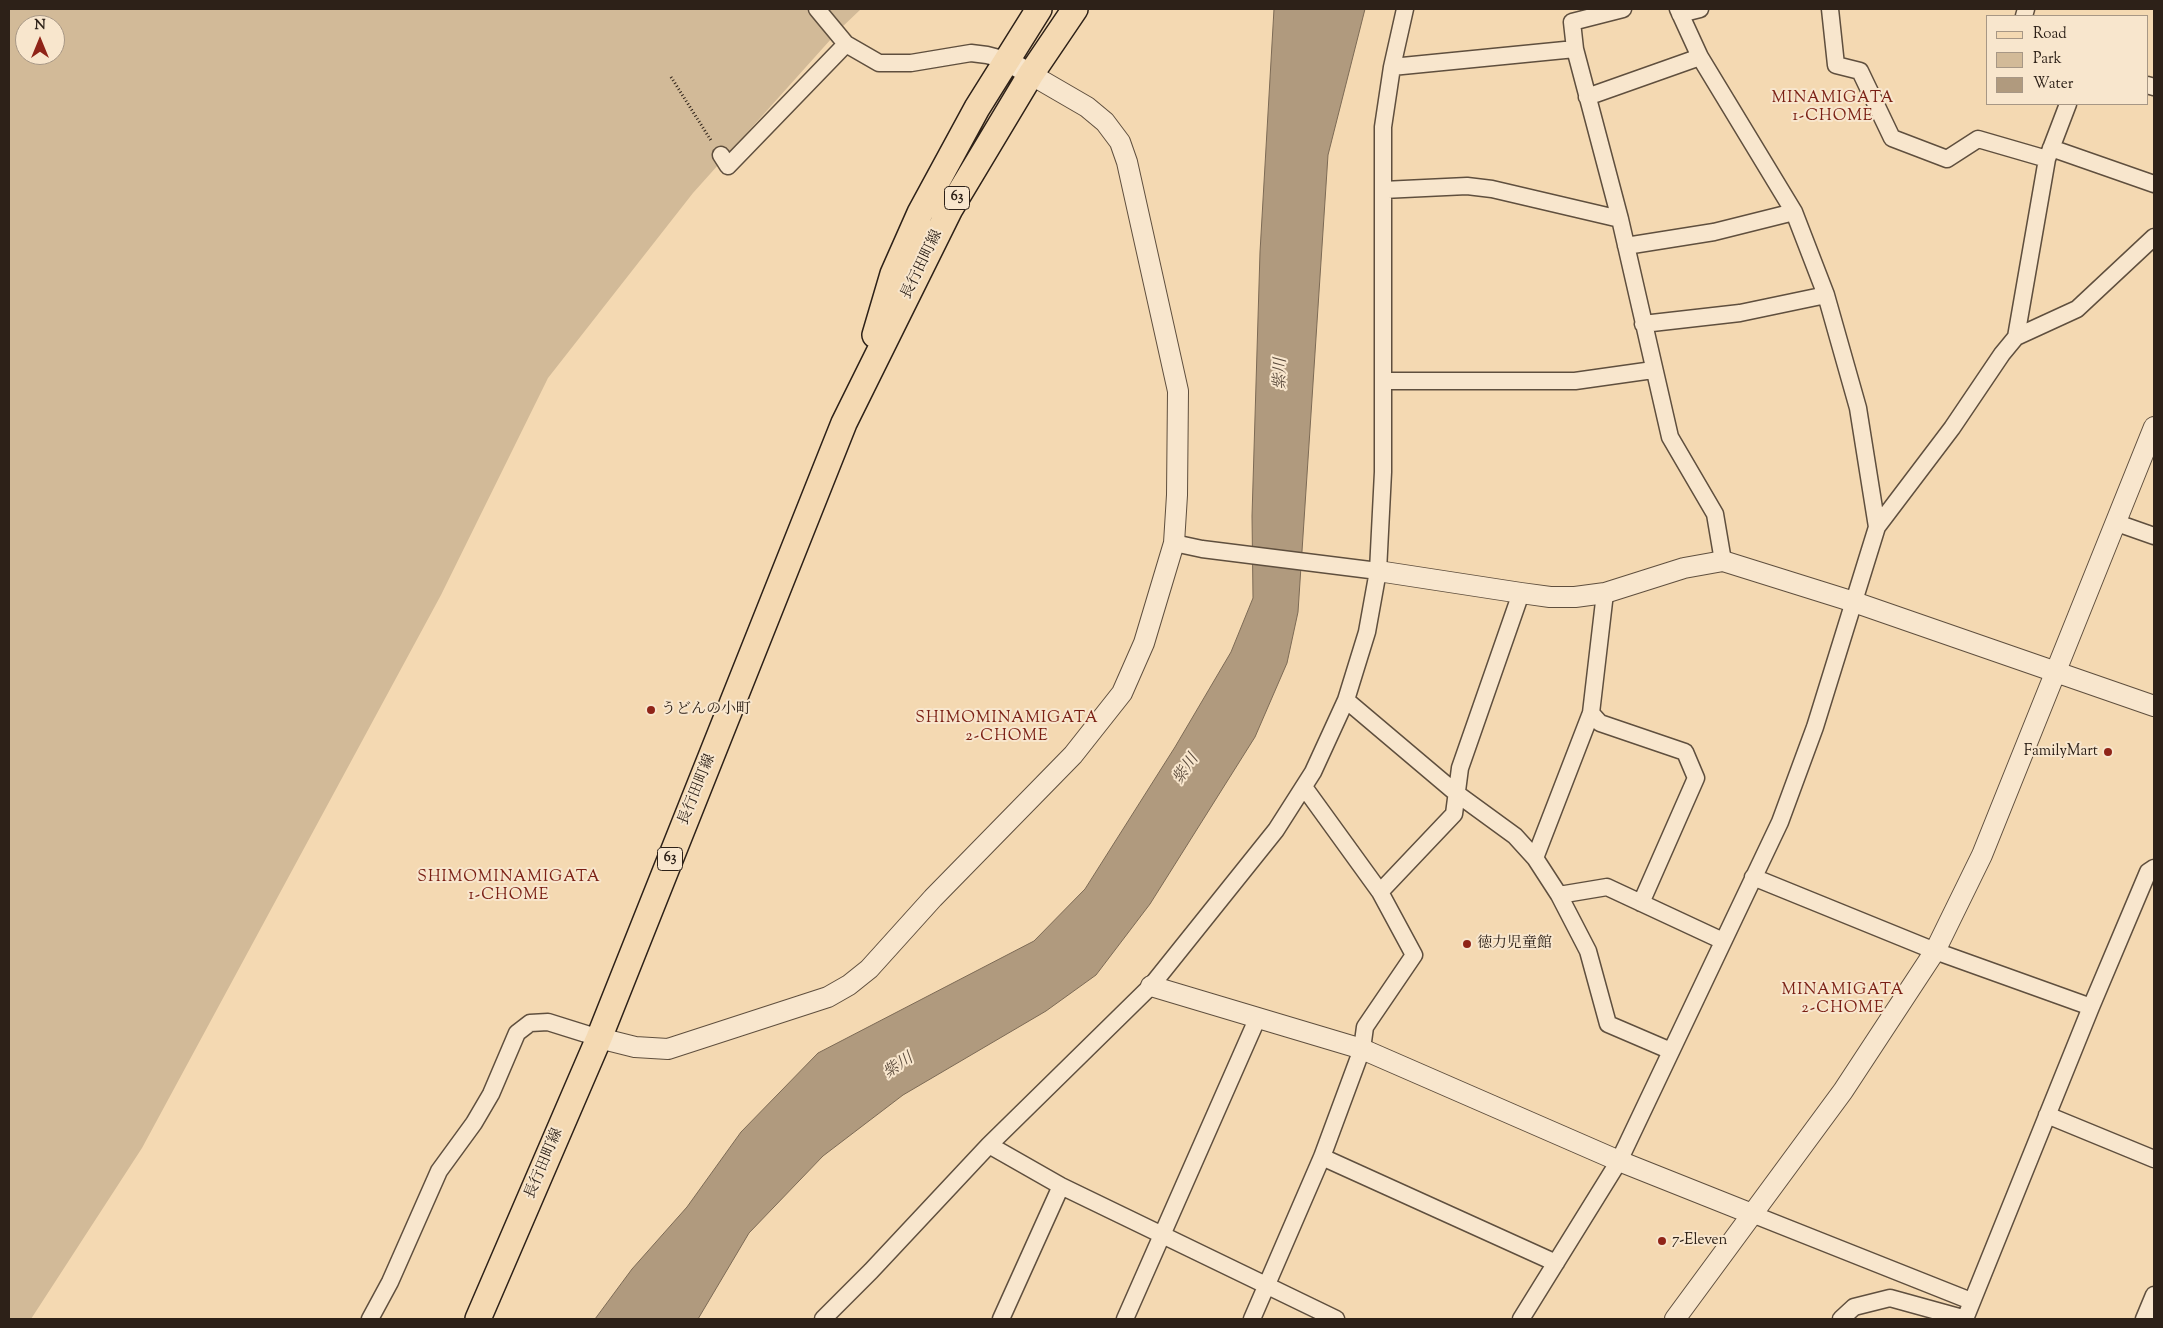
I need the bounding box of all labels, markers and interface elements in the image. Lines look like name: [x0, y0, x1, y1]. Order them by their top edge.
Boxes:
north arrow: [15, 15, 65, 65]
legend: [1986, 15, 2148, 105]
text: N: [34, 16, 46, 36]
text: Road: [2033, 24, 2067, 45]
text: Park: [2033, 49, 2062, 70]
text: Water: [2033, 74, 2073, 95]
district label: MINAMIGATA 1-CHOME: [1770, 89, 1896, 127]
road number: 63: [944, 187, 970, 210]
street label: 長行田町線: [898, 227, 948, 303]
water label: 紫川: [1272, 358, 1292, 390]
place label: うどんの小町: [661, 701, 751, 719]
marker: うどんの小町: [645, 704, 657, 716]
district label: SHIMOMINAMIGATA 2-CHOME: [913, 709, 1101, 747]
place label: FamilyMart: [2024, 743, 2098, 761]
marker: FamilyMart: [2102, 746, 2114, 758]
water label: 紫川: [1170, 751, 1204, 789]
street label: 長行田町線: [676, 752, 720, 828]
road number: 63: [658, 848, 682, 871]
district label: SHIMOMINAMIGATA 1-CHOME: [415, 868, 603, 906]
place label: 徳力児童館: [1477, 935, 1552, 953]
marker: 徳力児童館: [1461, 938, 1473, 950]
district label: MINAMIGATA 2-CHOME: [1780, 981, 1906, 1019]
water label: 紫川: [880, 1050, 918, 1084]
street label: 長行田町線: [522, 1126, 568, 1202]
place label: 7-Eleven: [1672, 1232, 1727, 1250]
marker: 7-Eleven: [1656, 1235, 1668, 1247]

